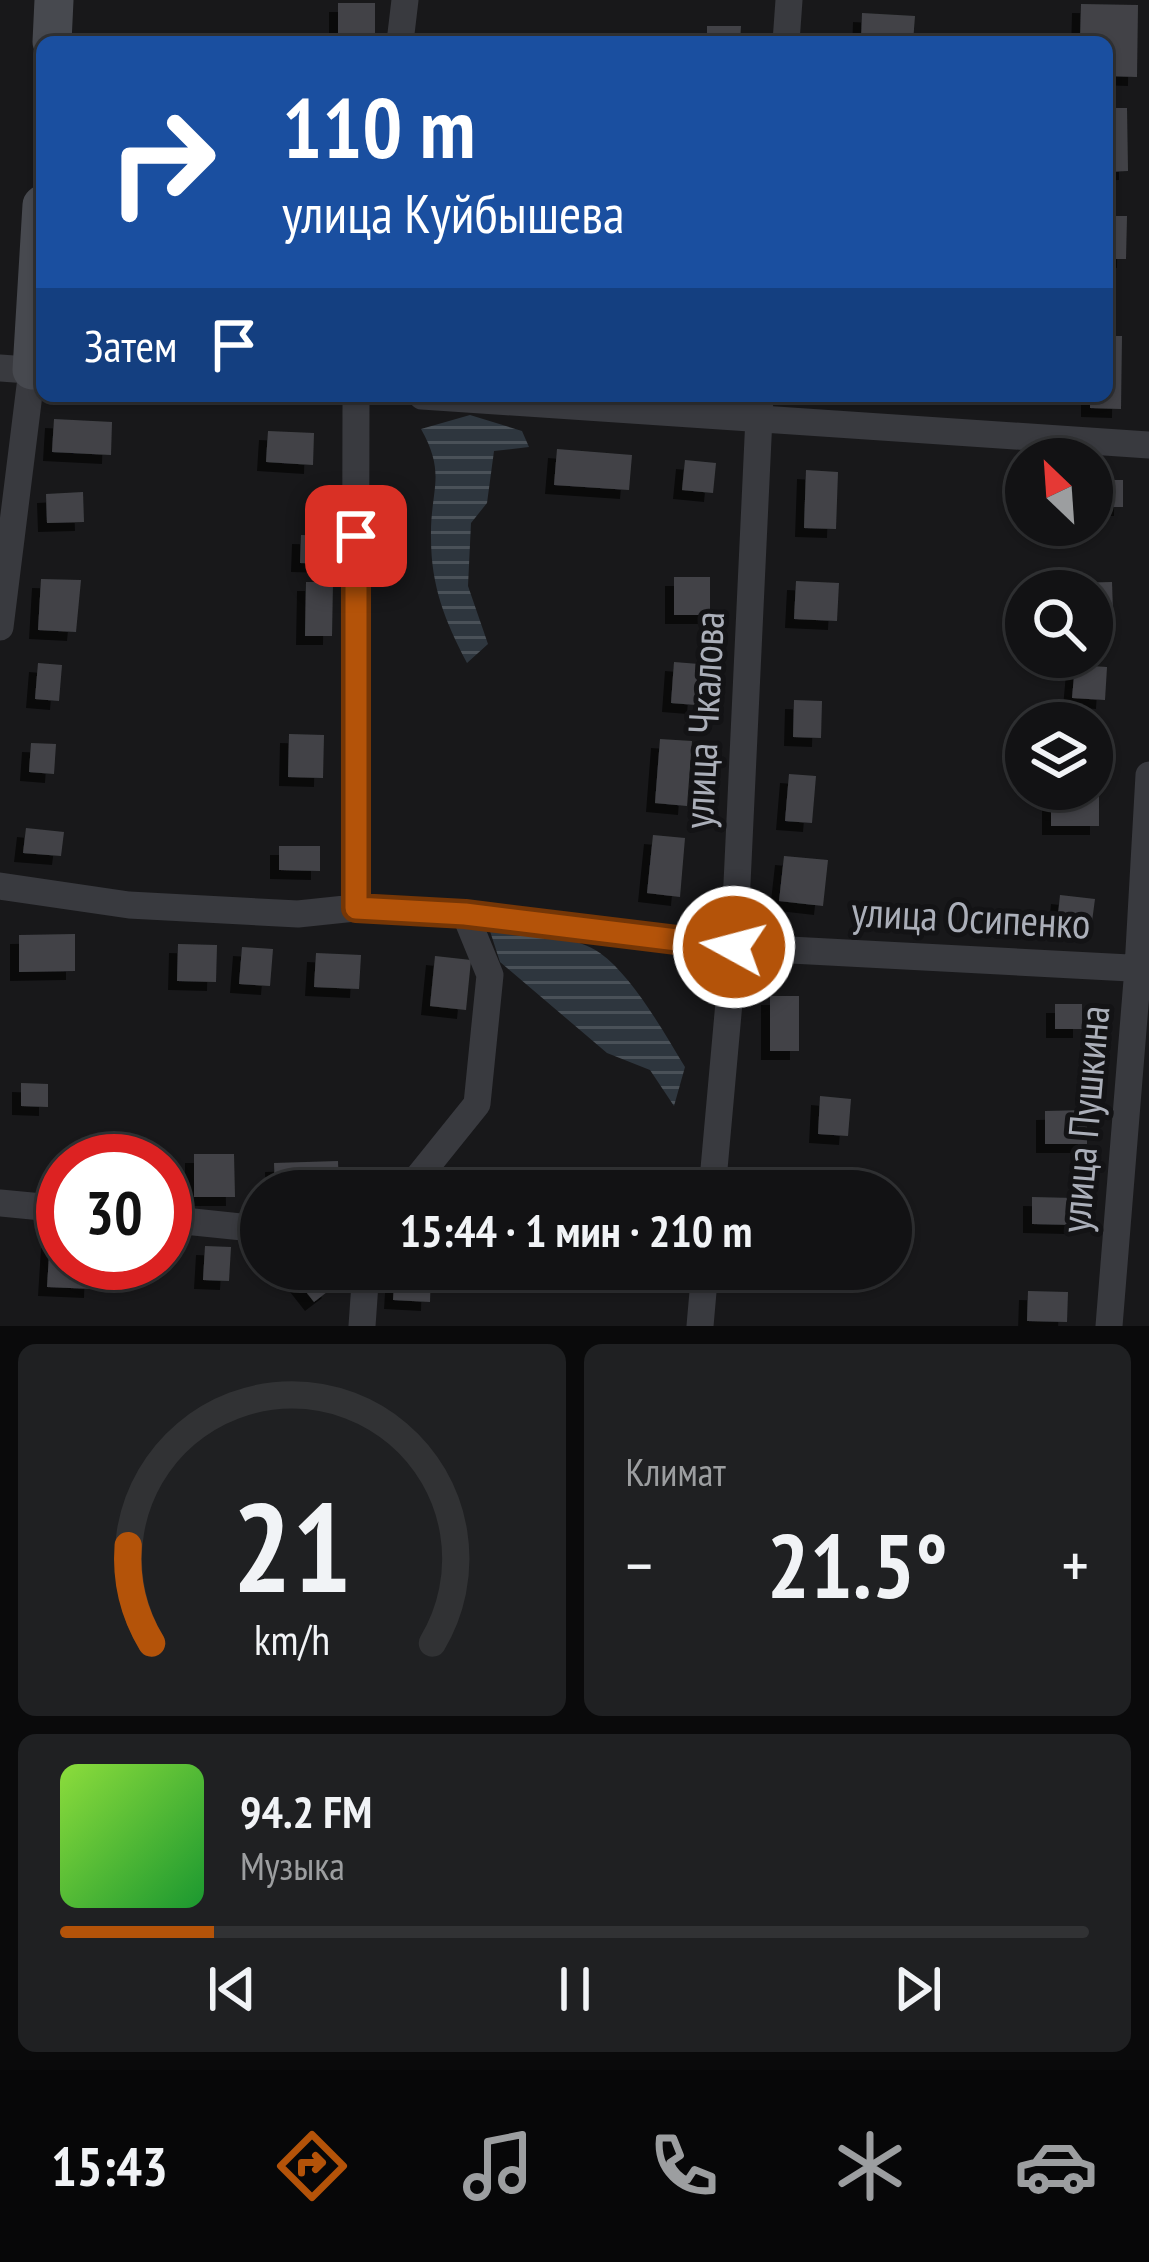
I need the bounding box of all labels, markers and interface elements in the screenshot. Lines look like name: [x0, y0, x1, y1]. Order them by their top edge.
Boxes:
text: 110 m: [282, 72, 475, 181]
icon: right: [84, 84, 240, 240]
text: улица Куйбышева: [282, 178, 625, 248]
icon: arrive: [201, 312, 267, 378]
text: Затем: [84, 316, 177, 374]
north arrow: [1005, 438, 1113, 546]
map controls: [1005, 438, 1113, 810]
pin: [305, 485, 407, 587]
icon: arrive: [323, 503, 389, 569]
button: search: [1005, 570, 1113, 678]
street label: улица Чкалова: [670, 610, 736, 830]
button: layers: [1005, 702, 1113, 810]
street label: улица Осипенко: [850, 883, 1092, 951]
position arrow: [671, 884, 797, 1010]
street label: улица Пушкина: [1047, 1003, 1121, 1235]
speed limit sign: 30: [36, 1134, 192, 1290]
text: 15:44 · 1 мин · 210 m: [400, 1201, 752, 1259]
text: Климат: [626, 1446, 726, 1497]
text: 21: [232, 1465, 351, 1626]
text: 21.5°: [767, 1506, 948, 1623]
text: −: [626, 1522, 653, 1607]
text: +: [1062, 1522, 1089, 1607]
text: km/h: [254, 1611, 330, 1667]
text: 94.2 FM: [240, 1782, 372, 1840]
text: Музыка: [240, 1840, 345, 1891]
icon: previous: [199, 1956, 265, 2022]
icon: pause: [542, 1956, 608, 2022]
icon: next: [885, 1956, 951, 2022]
icon: directions: [270, 2124, 354, 2208]
icon: music: [456, 2124, 540, 2208]
icon: phone: [642, 2124, 726, 2208]
icon: climate: [828, 2124, 912, 2208]
icon: car: [1014, 2124, 1098, 2208]
text: 15:43: [51, 2131, 168, 2201]

